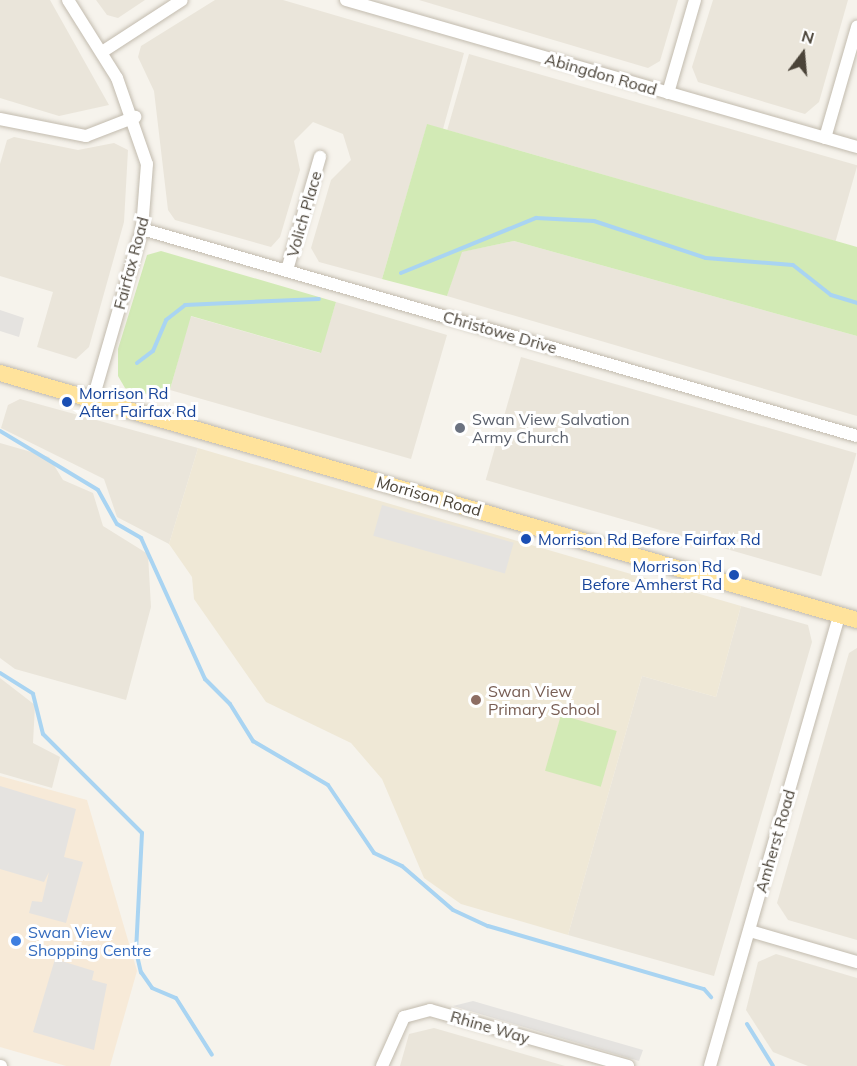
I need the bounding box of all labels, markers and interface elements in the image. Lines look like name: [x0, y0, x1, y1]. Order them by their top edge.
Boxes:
north arrow: [773, 24, 833, 84]
text: N: [799, 25, 817, 48]
street label: Abingdon Road: [543, 49, 659, 99]
street label: Volich Place: [283, 169, 325, 259]
street label: Fairfax Road: [109, 215, 153, 311]
street label: Christowe Drive: [441, 307, 559, 357]
place label: Morrison Rd After Fairfax Rd: [79, 383, 196, 421]
marker: Morrison Rd After Fairfax Rd: [60, 395, 74, 409]
place label: Swan View Salvation Army Church: [472, 409, 630, 447]
marker: Swan View Salvation Army Church: [453, 421, 467, 435]
street label: Morrison Road: [374, 472, 484, 520]
place label: Morrison Rd Before Fairfax Rd: [538, 529, 761, 549]
marker: Morrison Rd Before Fairfax Rd: [519, 532, 533, 546]
place label: Morrison Rd Before Amherst Rd: [582, 556, 722, 594]
marker: Morrison Rd Before Amherst Rd: [727, 568, 741, 582]
place label: Swan View Primary School: [488, 681, 600, 719]
marker: Swan View Primary School: [469, 693, 483, 707]
street label: Amherst Road: [751, 787, 799, 895]
place label: Swan View Shopping Centre: [28, 922, 151, 960]
marker: Swan View Shopping Centre: [9, 934, 23, 948]
street label: Rhine Way: [448, 1007, 532, 1047]

